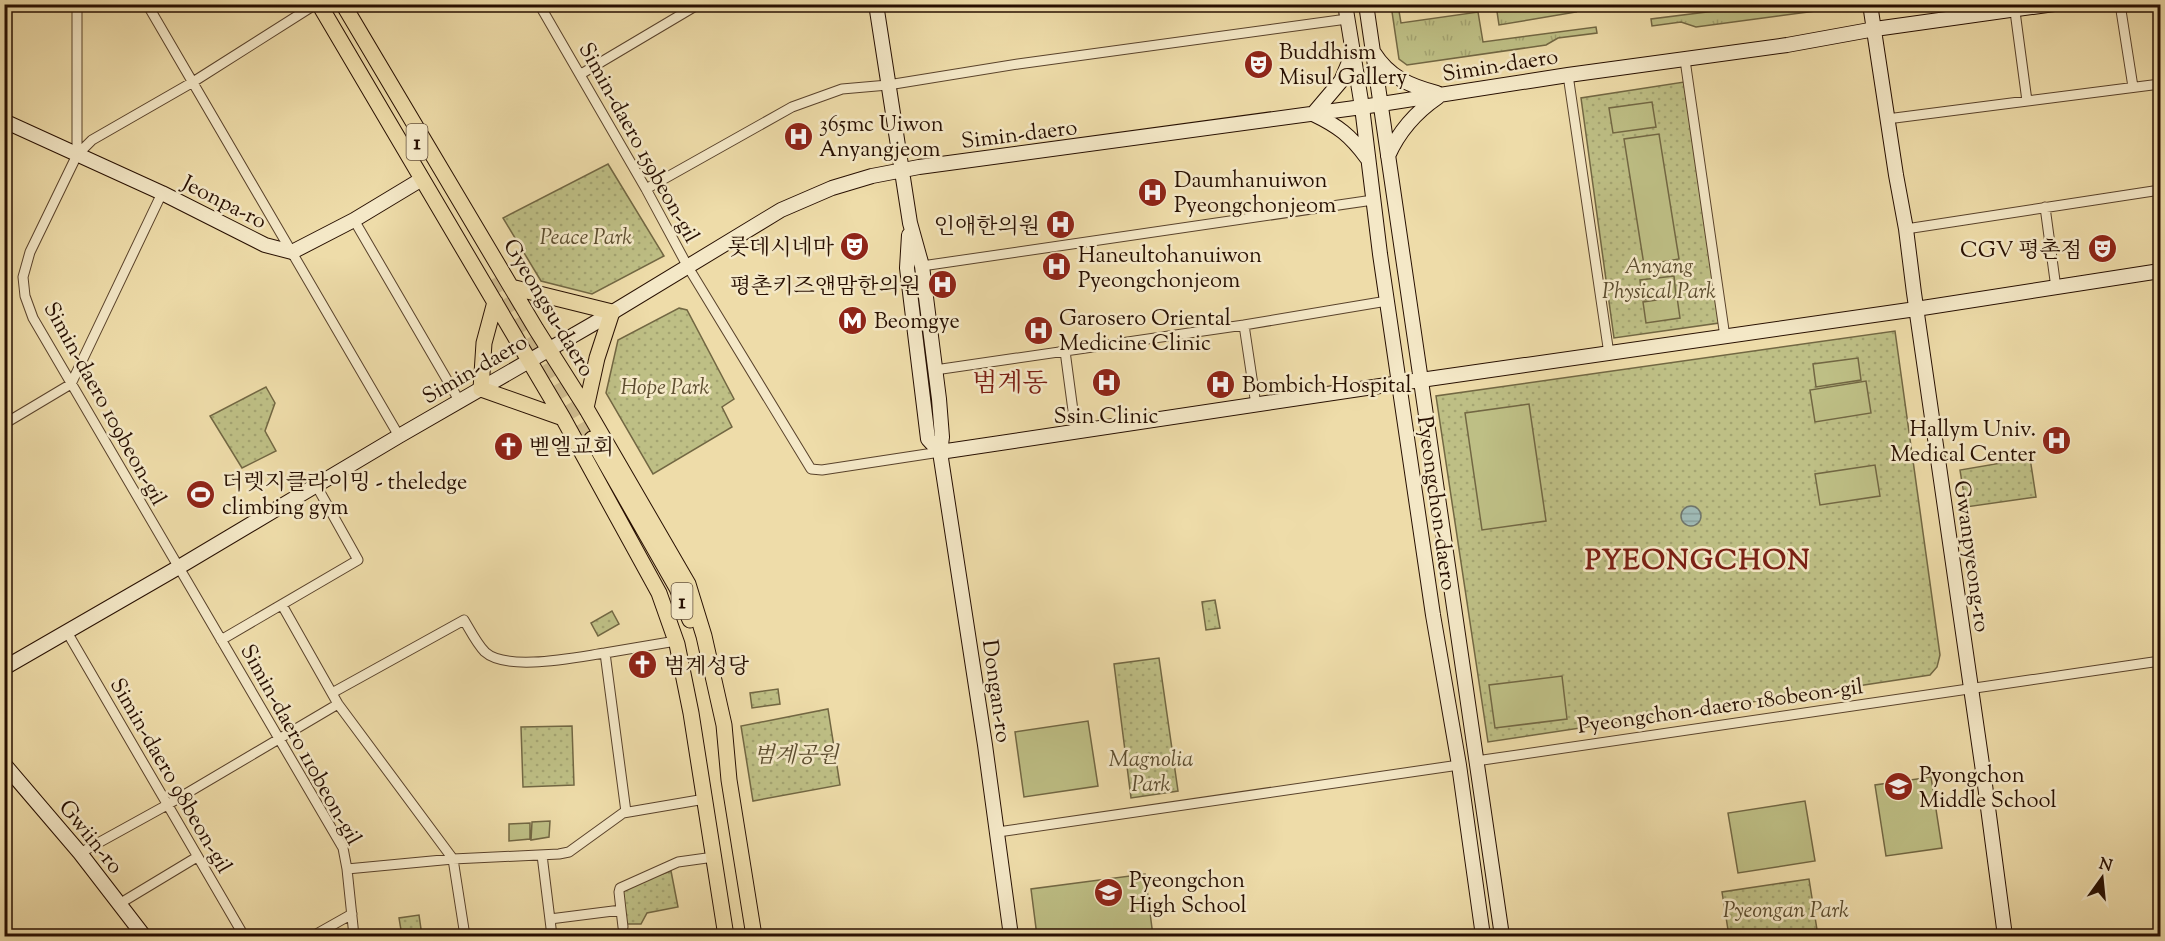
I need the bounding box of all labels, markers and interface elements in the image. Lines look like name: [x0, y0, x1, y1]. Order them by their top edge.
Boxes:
street label: Simin-daero 159beon-gil: [569, 37, 706, 249]
place label: Buddhism Misul Gallery: [1279, 38, 1407, 95]
street label: Simin-daero: [1440, 42, 1561, 92]
theatre icon: Buddhism Misul Gallery: [1242, 48, 1274, 80]
place label: 365mc Uiwon Anyangjeom: [819, 110, 944, 167]
street label: Simin-daero: [959, 113, 1079, 159]
hospital icon: 365mc Uiwon Anyangjeom: [782, 120, 814, 152]
road number: 1: [406, 124, 428, 160]
place label: Daumhanuiwon Pyeongchonjeom: [1174, 166, 1336, 223]
street label: Jeonpa-ro: [175, 168, 272, 239]
hospital icon: Daumhanuiwon Pyeongchonjeom: [1137, 176, 1169, 208]
hospital icon: 인애한의원: [1045, 209, 1077, 241]
place label: 인애한의원: [934, 212, 1040, 244]
park label: Peace Park: [540, 223, 632, 255]
theatre icon: 롯데시네마: [839, 230, 871, 262]
street label: Gyeongsu-daero: [494, 233, 601, 384]
place label: 롯데시네마: [728, 233, 835, 265]
theatre icon: CGV 평촌점: [2087, 233, 2119, 265]
place label: CGV 평촌점: [1960, 236, 2082, 268]
place label: Haneultohanuiwon Pyeongchonjeom: [1078, 241, 1262, 298]
hospital icon: Haneultohanuiwon Pyeongchonjeom: [1041, 251, 1073, 283]
park label: Anyang Physical Park: [1602, 252, 1716, 309]
hospital icon: 평촌키즈앤맘한의원: [926, 269, 958, 301]
place label: 평촌키즈앤맘한의원: [730, 272, 921, 304]
street label: Simin-daero 109beon-gil: [34, 297, 173, 512]
metro station icon: Beomgye: [837, 304, 869, 336]
place label: Garosero Oriental Medicine Clinic: [1059, 304, 1231, 361]
place label: Beomgye: [874, 307, 960, 339]
hospital icon: Garosero Oriental Medicine Clinic: [1022, 314, 1054, 346]
street label: Simin-daero: [417, 328, 534, 414]
district label: 범계동: [972, 366, 1048, 403]
hospital icon: Ssin Clinic: [1090, 367, 1122, 399]
hospital icon: Bombich Hospital: [1205, 368, 1237, 400]
place label: Bombich Hospital: [1242, 371, 1412, 403]
park label: Hope Park: [620, 373, 710, 405]
place label: Ssin Clinic: [1054, 402, 1159, 434]
street label: Pyeongchon-daero: [1407, 414, 1463, 593]
place label: Hallym Univ. Medical Center: [1890, 415, 2036, 472]
hospital icon: Hallym Univ. Medical Center: [2041, 425, 2073, 457]
church icon: 벧엘교회: [492, 430, 524, 462]
place label: 벧엘교회: [529, 433, 614, 465]
place label: 더렛지클라이밍 - theledge climbing gym: [222, 468, 467, 525]
sports icon: 더렛지클라이밍 - theledge climbing gym: [185, 478, 217, 510]
street label: Gwanpyeong-ro: [1944, 478, 1997, 634]
district label: PYEONGCHON: [1585, 542, 1811, 582]
road number: 1: [672, 583, 692, 619]
street label: Dongan-ro: [972, 638, 1018, 745]
street label: Simin-daero 110beon-gil: [231, 639, 368, 852]
church icon: 범계성당: [627, 649, 659, 681]
place label: 범계성당: [664, 652, 750, 684]
street label: Pyeongchon-daero 180beon-gil: [1575, 672, 1865, 744]
street label: Simin-daero 98beon-gil: [100, 673, 238, 880]
park label: 범계공원: [753, 741, 840, 773]
park label: Magnolia Park: [1109, 745, 1193, 802]
place label: Pyongchon Middle School: [1919, 761, 2057, 818]
school or university icon: Pyongchon Middle School: [1882, 771, 1914, 803]
street label: Gwiin-ro: [50, 794, 130, 882]
north arrow: [2072, 848, 2132, 908]
text: N: [2096, 853, 2115, 879]
place label: Pyeongchon High School: [1129, 866, 1247, 923]
school or university icon: Pyeongchon High School: [1092, 876, 1124, 908]
park label: Pyeongan Park: [1723, 896, 1849, 928]

